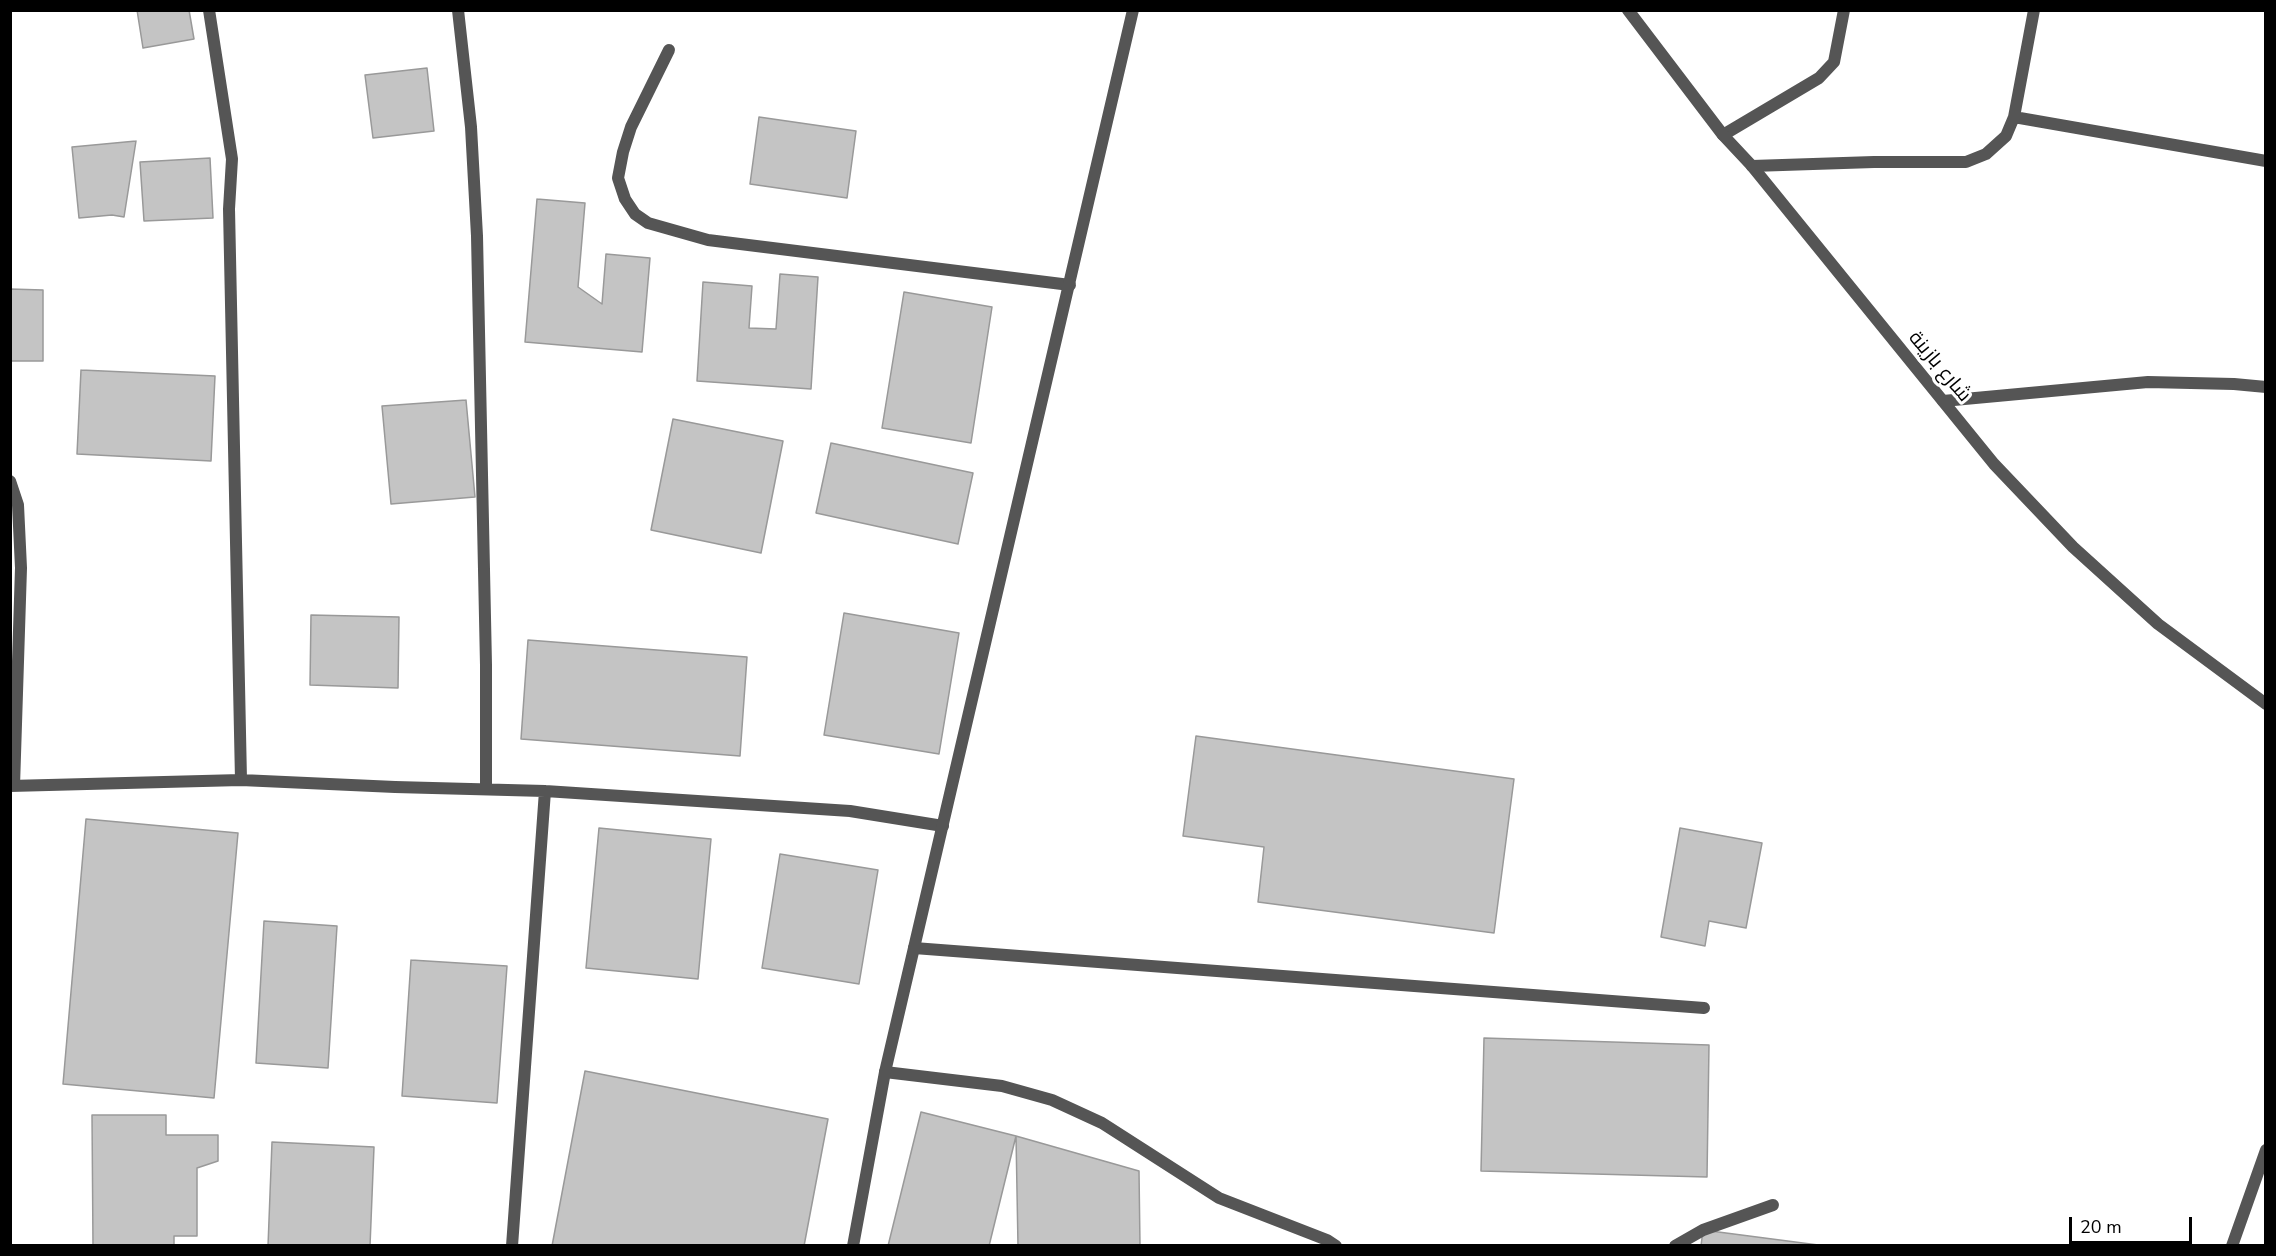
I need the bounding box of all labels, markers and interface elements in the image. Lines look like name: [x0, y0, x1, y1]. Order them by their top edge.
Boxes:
street label: شارع بازينة: [1903, 327, 1975, 407]
scale bar: [2072, 1205, 2195, 1243]
text: 20 m: [2080, 1215, 2122, 1239]

